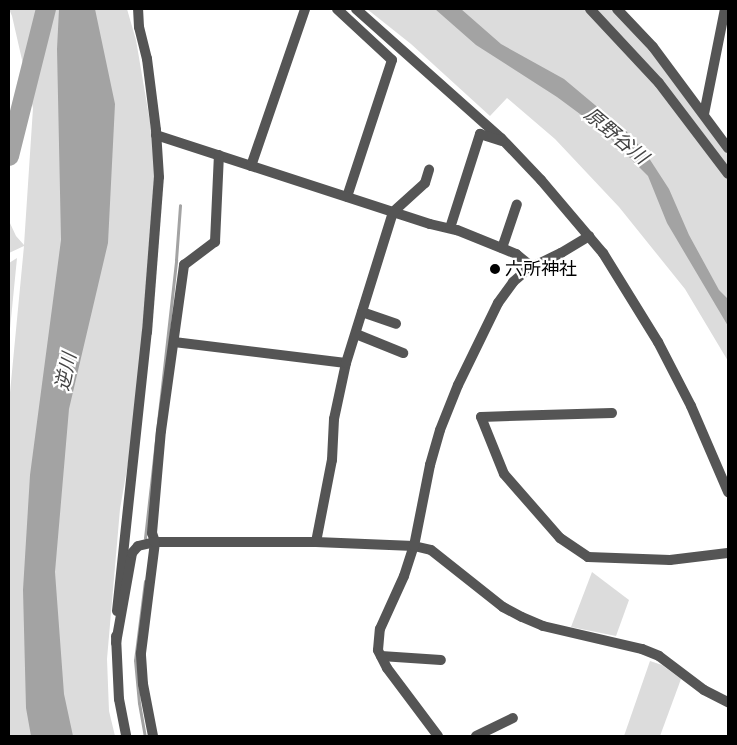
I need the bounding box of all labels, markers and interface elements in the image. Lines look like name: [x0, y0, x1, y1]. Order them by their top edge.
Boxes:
water label: 原野谷川: [580, 103, 652, 169]
place label: 六所神社: [505, 258, 577, 280]
marker: 六所神社: [489, 263, 501, 275]
water label: 逆川: [51, 351, 81, 393]

